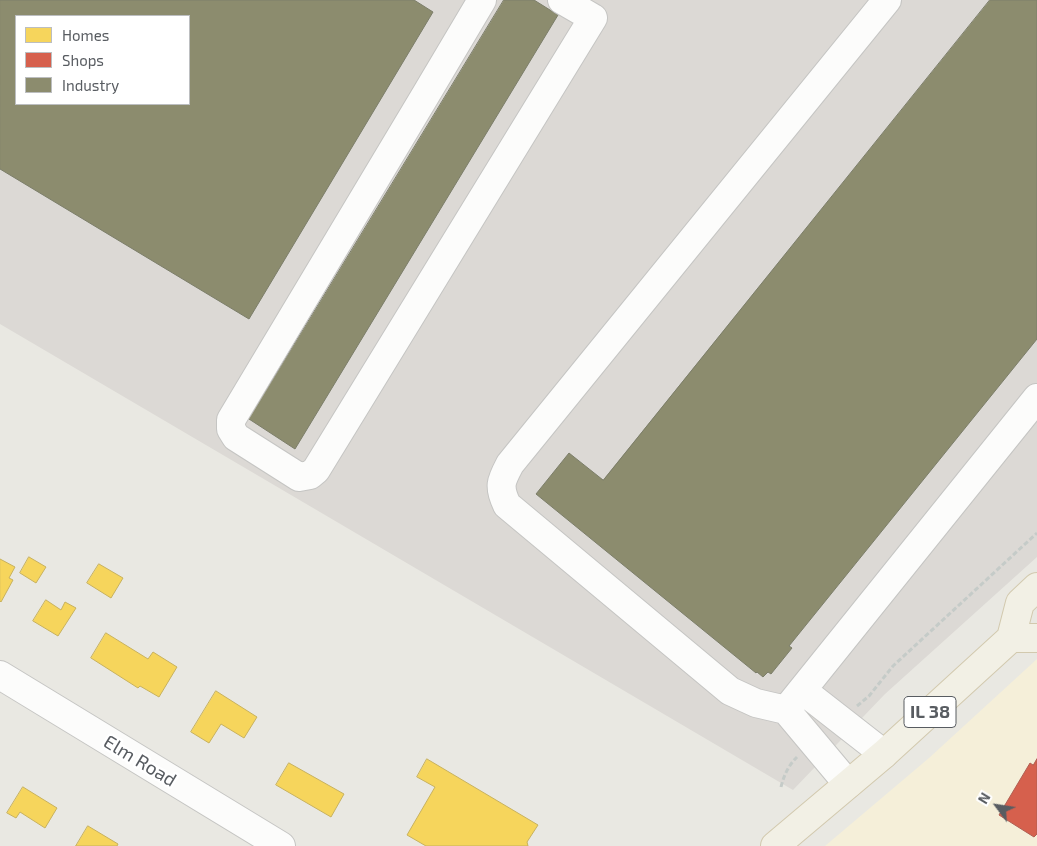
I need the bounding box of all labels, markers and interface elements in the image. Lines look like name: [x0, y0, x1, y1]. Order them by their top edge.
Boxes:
legend: [15, 15, 190, 105]
text: Homes: [62, 26, 109, 44]
text: Shops: [62, 51, 104, 69]
text: Industry: [62, 76, 119, 94]
road number: IL 38: [904, 696, 956, 728]
street label: Elm Road: [99, 730, 181, 792]
north arrow: [972, 781, 1022, 831]
text: N: [974, 789, 994, 807]

